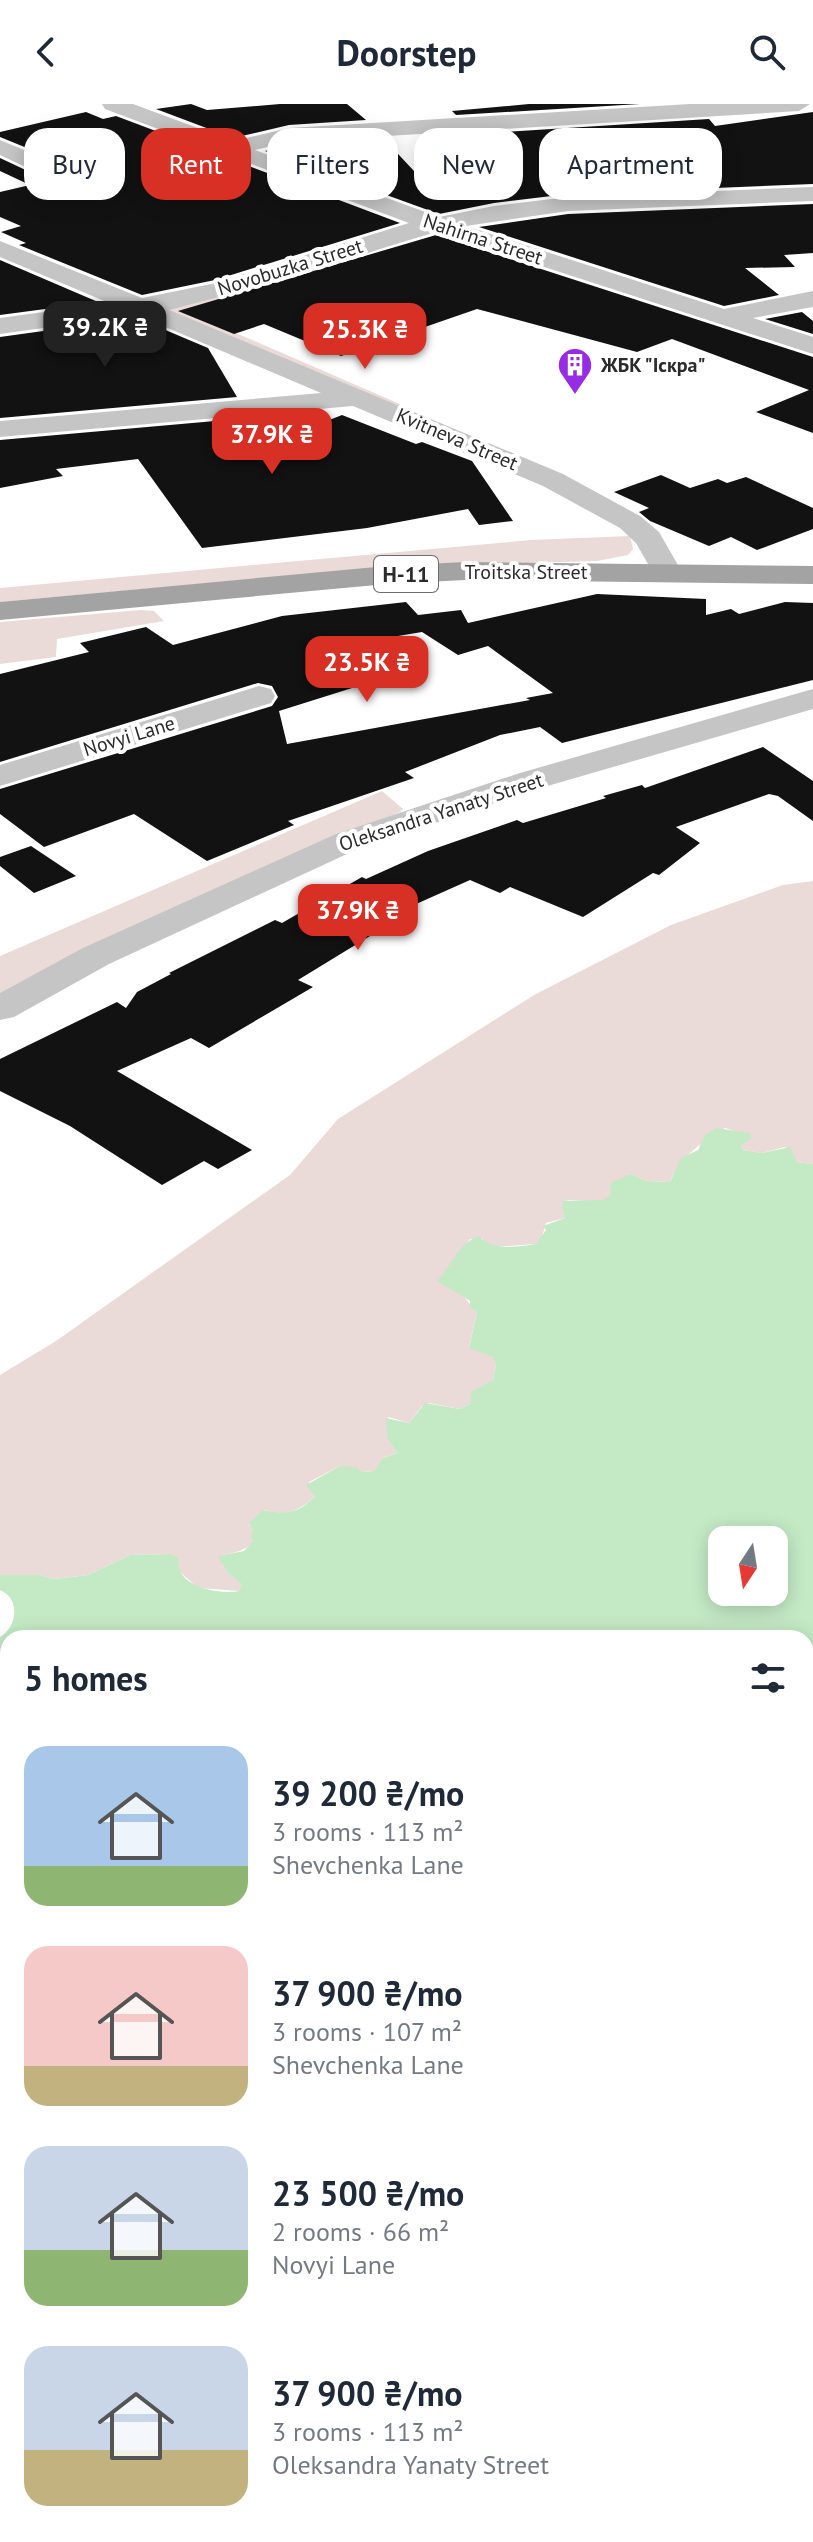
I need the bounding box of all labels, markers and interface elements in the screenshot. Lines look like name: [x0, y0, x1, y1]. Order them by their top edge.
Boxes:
text: Doorstep: [337, 29, 476, 76]
icon: back: [24, 30, 68, 74]
icon: search: [745, 30, 789, 74]
chip: Buy: [24, 128, 125, 200]
chip: Rent: [141, 128, 251, 200]
chip: Filters: [267, 128, 398, 200]
chip: New: [414, 128, 523, 200]
chip: Apartment: [539, 128, 722, 200]
street label: Nahirna Street: [420, 208, 546, 271]
street label: Novobuzka Street: [214, 233, 366, 301]
pin: 39.2K ₴: [31, 301, 179, 369]
pin: 25.3K ₴: [291, 303, 439, 371]
text: 39.2K ₴: [61, 310, 149, 343]
text: 25.3K ₴: [321, 312, 409, 345]
building icon: ЖБК "Іскра": [556, 346, 594, 396]
place label: ЖБК "Іскра": [600, 352, 706, 378]
street label: Kvitneva Street: [392, 402, 522, 476]
pin: 37.9K ₴: [198, 408, 346, 476]
text: 37.9K ₴: [230, 417, 314, 450]
road number: Н-11: [374, 556, 438, 592]
street label: Troitska Street: [465, 559, 588, 585]
pin: 23.5K ₴: [293, 636, 441, 704]
text: 23.5K ₴: [323, 645, 411, 678]
street label: Novyi Lane: [80, 710, 178, 762]
street label: Oleksandra Yanaty Street: [336, 767, 547, 857]
pin: 37.9K ₴: [284, 884, 432, 952]
text: 37.9K ₴: [316, 893, 400, 926]
north arrow: [708, 1526, 788, 1606]
map controls: [708, 1526, 788, 1606]
text: 5 homes: [24, 1656, 148, 1700]
icon: filters: [746, 1656, 790, 1700]
text: 39 200 ₴/mo: [272, 1771, 464, 1815]
icon: home: [88, 1778, 184, 1874]
text: 3 rooms · 113 m²: [272, 1815, 464, 1848]
text: Shevchenka Lane: [272, 1848, 464, 1881]
text: 37 900 ₴/mo: [272, 1971, 463, 2015]
icon: home: [88, 1978, 184, 2074]
text: 3 rooms · 107 m²: [272, 2015, 462, 2048]
text: Shevchenka Lane: [272, 2048, 464, 2081]
text: 23 500 ₴/mo: [272, 2171, 464, 2215]
icon: home: [88, 2178, 184, 2274]
text: 2 rooms · 66 m²: [272, 2215, 449, 2248]
text: Novyi Lane: [272, 2248, 395, 2281]
text: 37 900 ₴/mo: [272, 2371, 463, 2415]
icon: home: [88, 2378, 184, 2474]
text: 3 rooms · 113 m²: [272, 2415, 464, 2448]
text: Oleksandra Yanaty Street: [272, 2448, 549, 2481]

